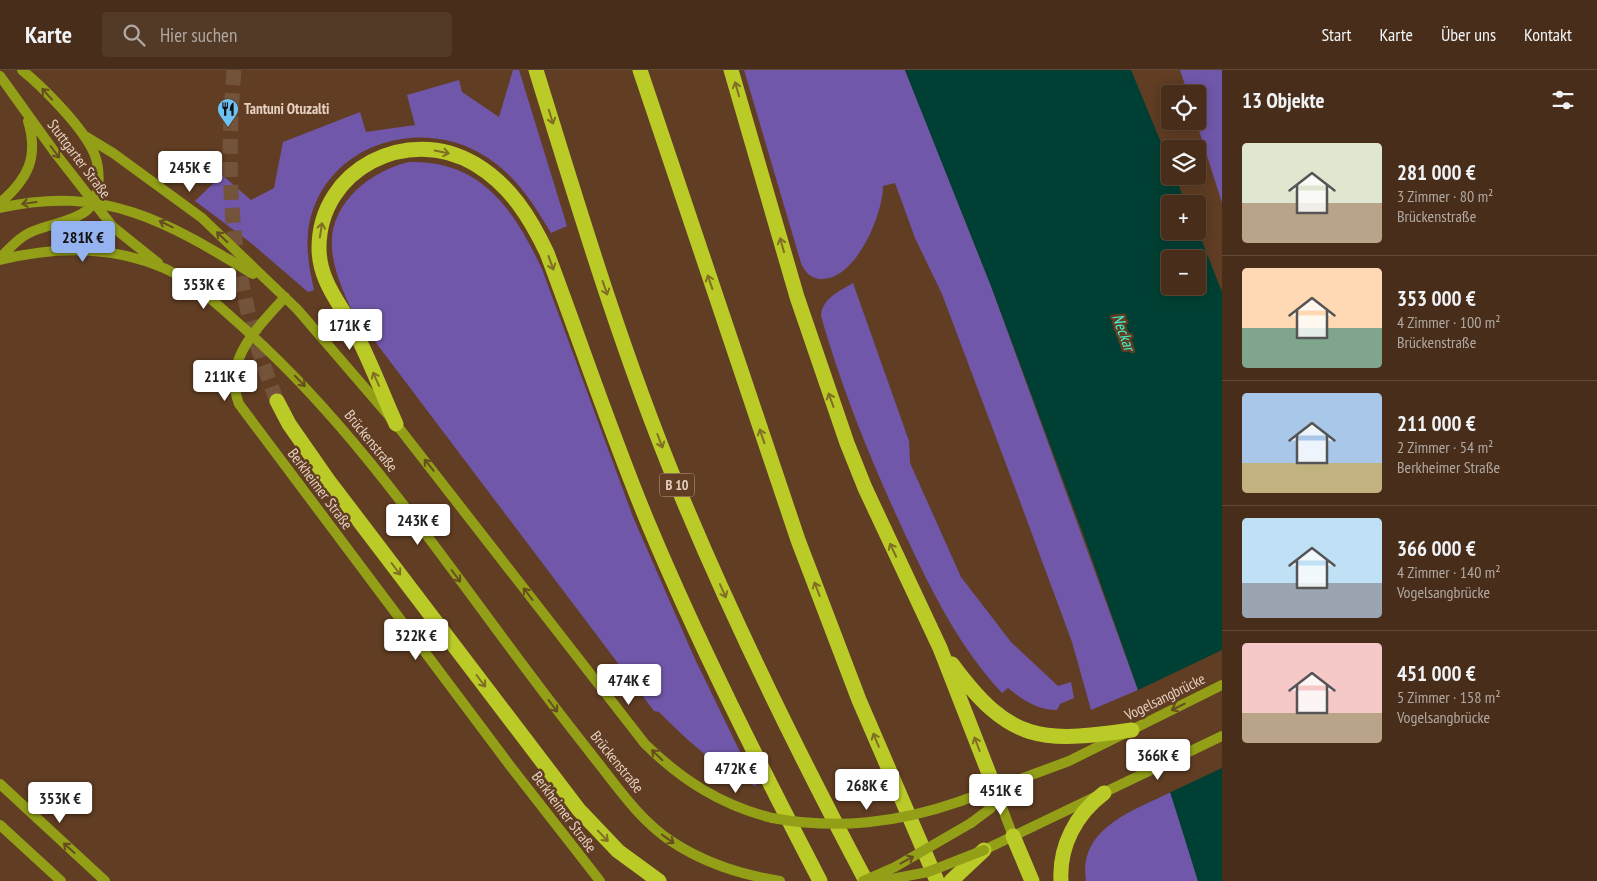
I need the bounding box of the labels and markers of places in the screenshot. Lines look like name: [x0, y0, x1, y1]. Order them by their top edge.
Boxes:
restaurant icon: Tantuni Otuzalti: [216, 97, 240, 128]
place label: Tantuni Otuzalti: [244, 99, 329, 118]
pin: 245K €: [149, 150, 231, 193]
pin: 281K €: [42, 220, 124, 263]
pin: 353K €: [163, 268, 245, 310]
pin: 171K €: [309, 308, 391, 351]
pin: 211K €: [184, 360, 266, 402]
pin: 243K €: [377, 504, 459, 546]
pin: 322K €: [375, 618, 457, 661]
pin: 474K €: [588, 664, 670, 706]
pin: 366K €: [1117, 738, 1199, 781]
pin: 472K €: [695, 752, 777, 794]
pin: 268K €: [826, 768, 908, 811]
pin: 451K €: [960, 774, 1042, 816]
pin: 353K €: [19, 782, 101, 824]

